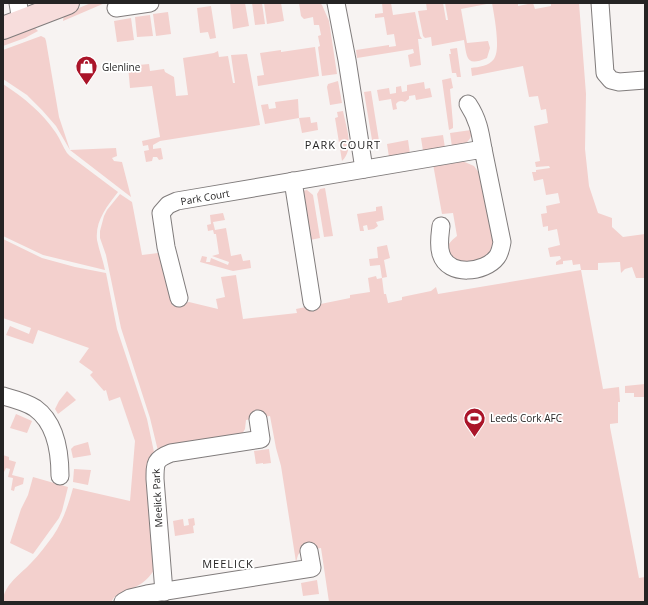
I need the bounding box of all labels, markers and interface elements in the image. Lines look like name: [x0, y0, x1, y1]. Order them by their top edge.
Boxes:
shop icon: Glenline: [74, 54, 100, 87]
place label: Glenline: [102, 60, 141, 74]
district label: PARK COURT: [305, 137, 381, 152]
street label: Park Court: [179, 186, 231, 208]
sports icon: Leeds Cork AFC: [461, 405, 487, 438]
place label: Leeds Cork AFC: [490, 411, 562, 425]
street label: Meelick Park: [148, 468, 166, 528]
district label: MEELICK: [202, 556, 254, 571]

